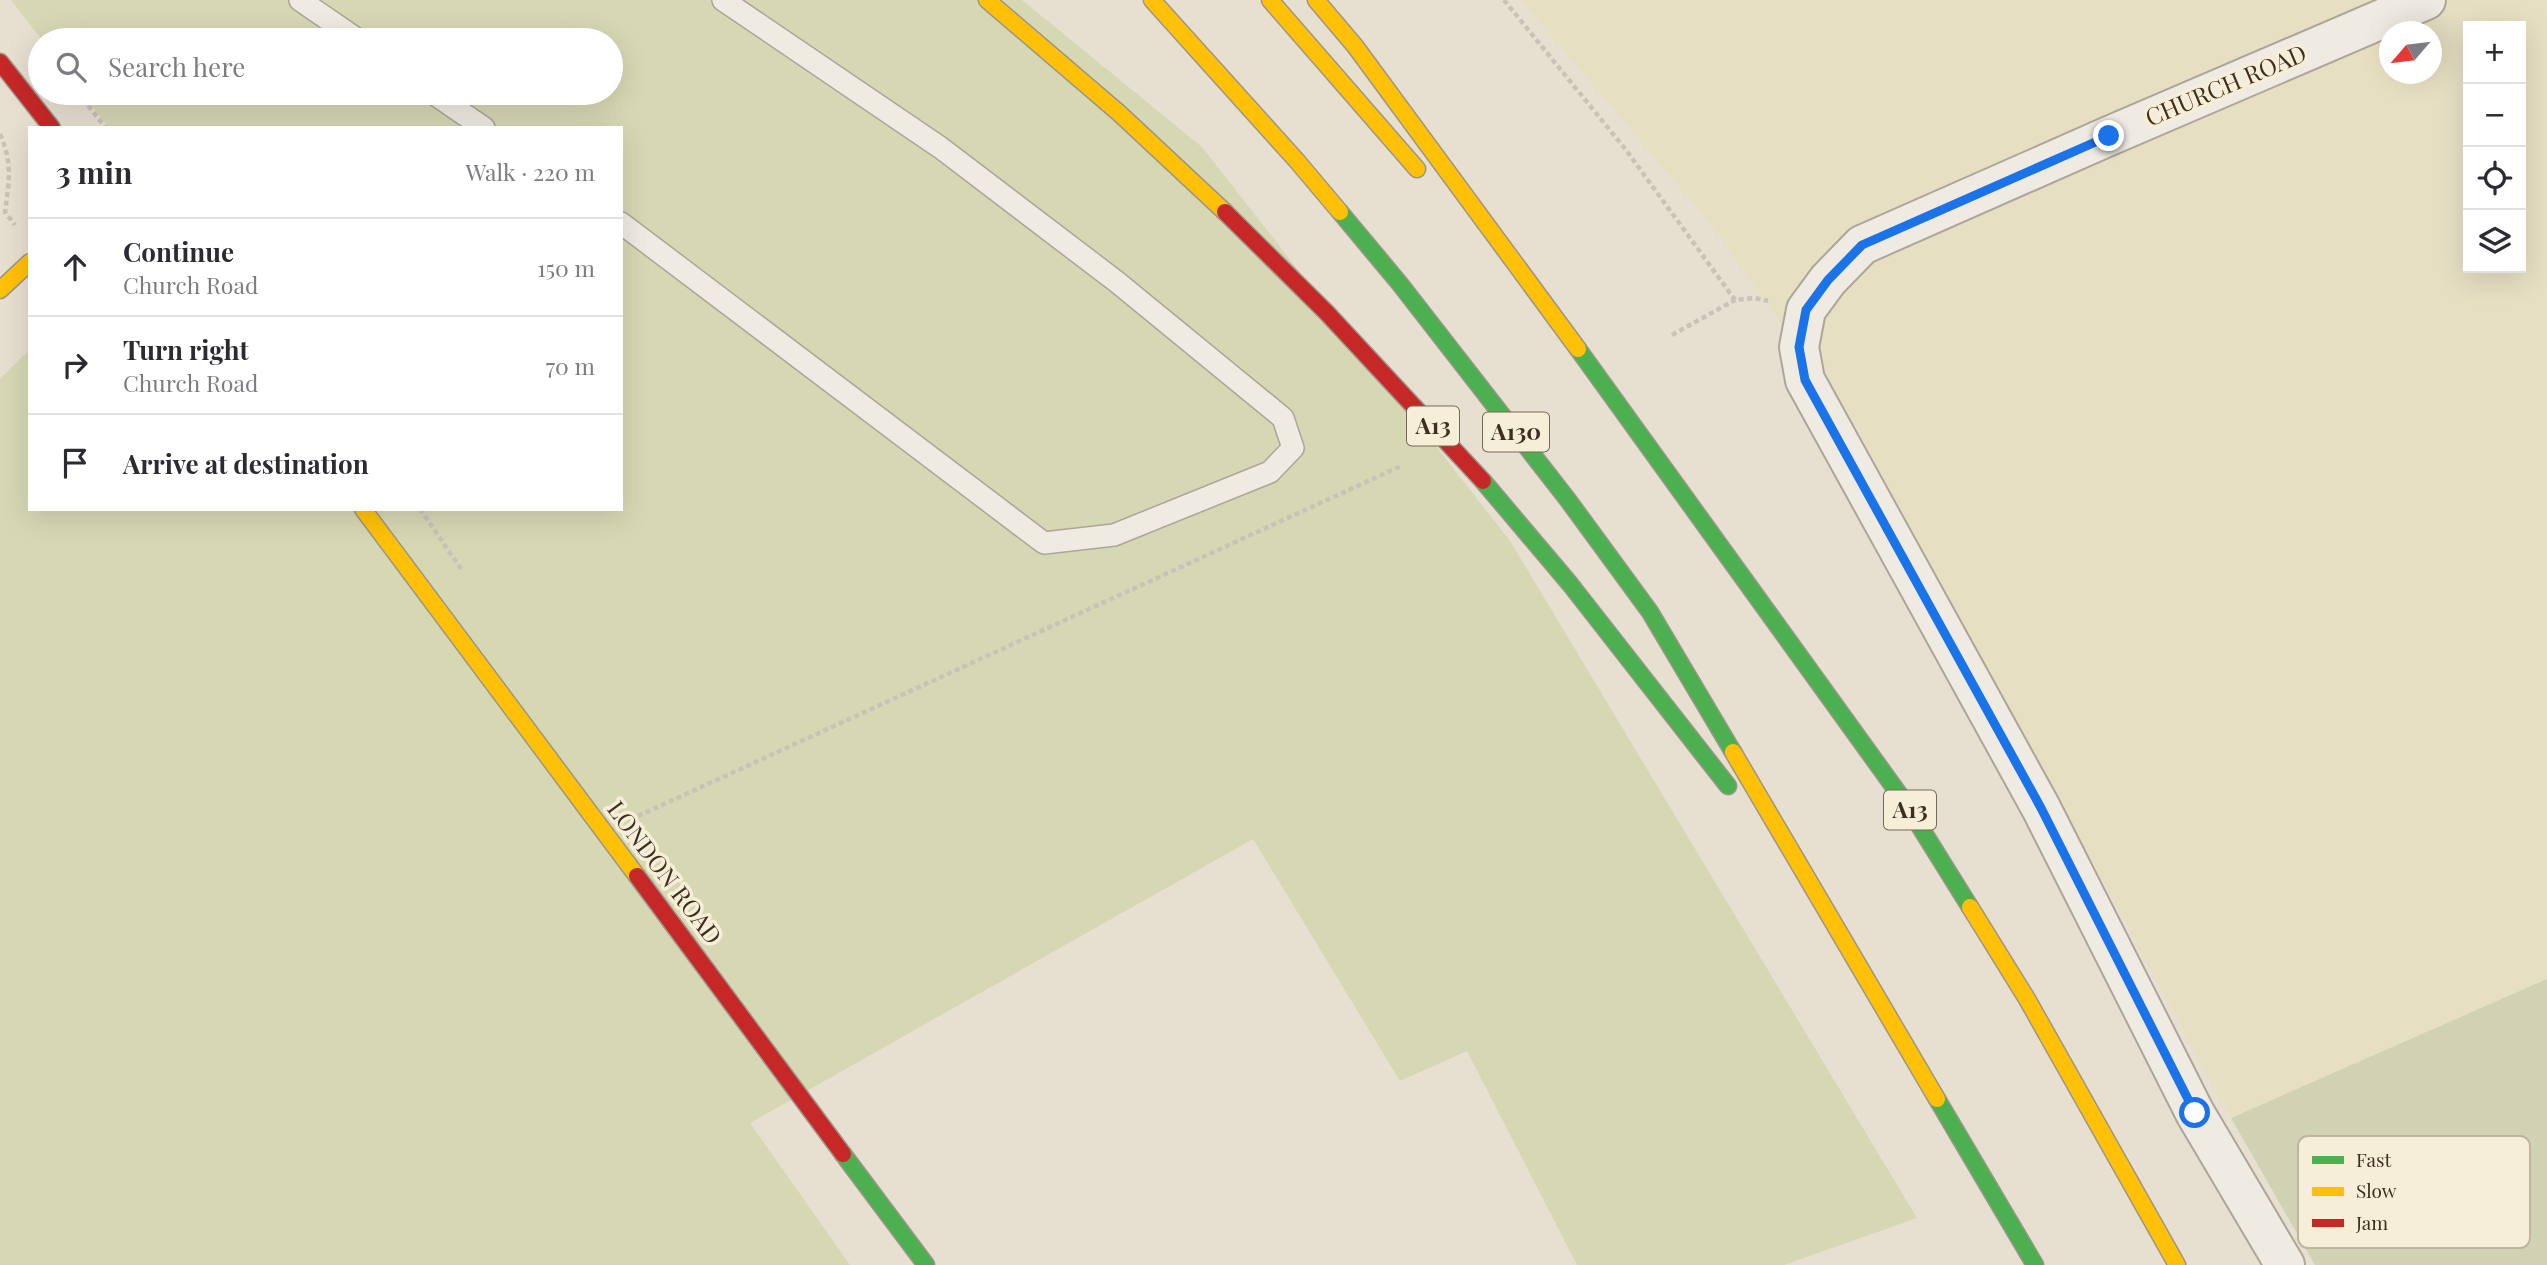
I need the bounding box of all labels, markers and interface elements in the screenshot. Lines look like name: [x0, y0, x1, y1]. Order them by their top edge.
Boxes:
north arrow: [2379, 21, 2442, 84]
map controls: [2463, 21, 2526, 273]
button: +: [2463, 21, 2526, 84]
search box: [28, 28, 623, 105]
street label: CHURCH ROAD: [2140, 36, 2311, 133]
icon: search: [52, 48, 90, 86]
text: Search here: [108, 49, 245, 84]
button: −: [2463, 84, 2526, 147]
route end: [2093, 120, 2124, 151]
button: locate: [2463, 147, 2526, 210]
text: 3 min: [56, 152, 132, 192]
text: Walk · 220 m: [465, 156, 595, 187]
button: layers: [2463, 210, 2526, 273]
text: Continue: [123, 234, 234, 269]
icon: ahead: [56, 248, 94, 286]
text: 150 m: [537, 252, 595, 283]
text: Church Road: [123, 269, 258, 300]
text: Turn right: [123, 332, 249, 367]
icon: right: [56, 346, 94, 384]
text: 70 m: [546, 350, 595, 381]
text: Church Road: [123, 367, 258, 398]
road number: A13: [1407, 406, 1459, 446]
road number: A130: [1483, 412, 1549, 452]
icon: arrive: [56, 444, 94, 482]
text: Arrive at destination: [123, 446, 369, 481]
road number: A13: [1884, 790, 1936, 830]
street label: LONDON ROAD: [601, 794, 730, 950]
route start: [2179, 1097, 2210, 1128]
legend: [2298, 1136, 2530, 1248]
text: Fast: [2356, 1146, 2392, 1172]
text: Slow: [2356, 1177, 2397, 1203]
text: Jam: [2355, 1209, 2388, 1235]

